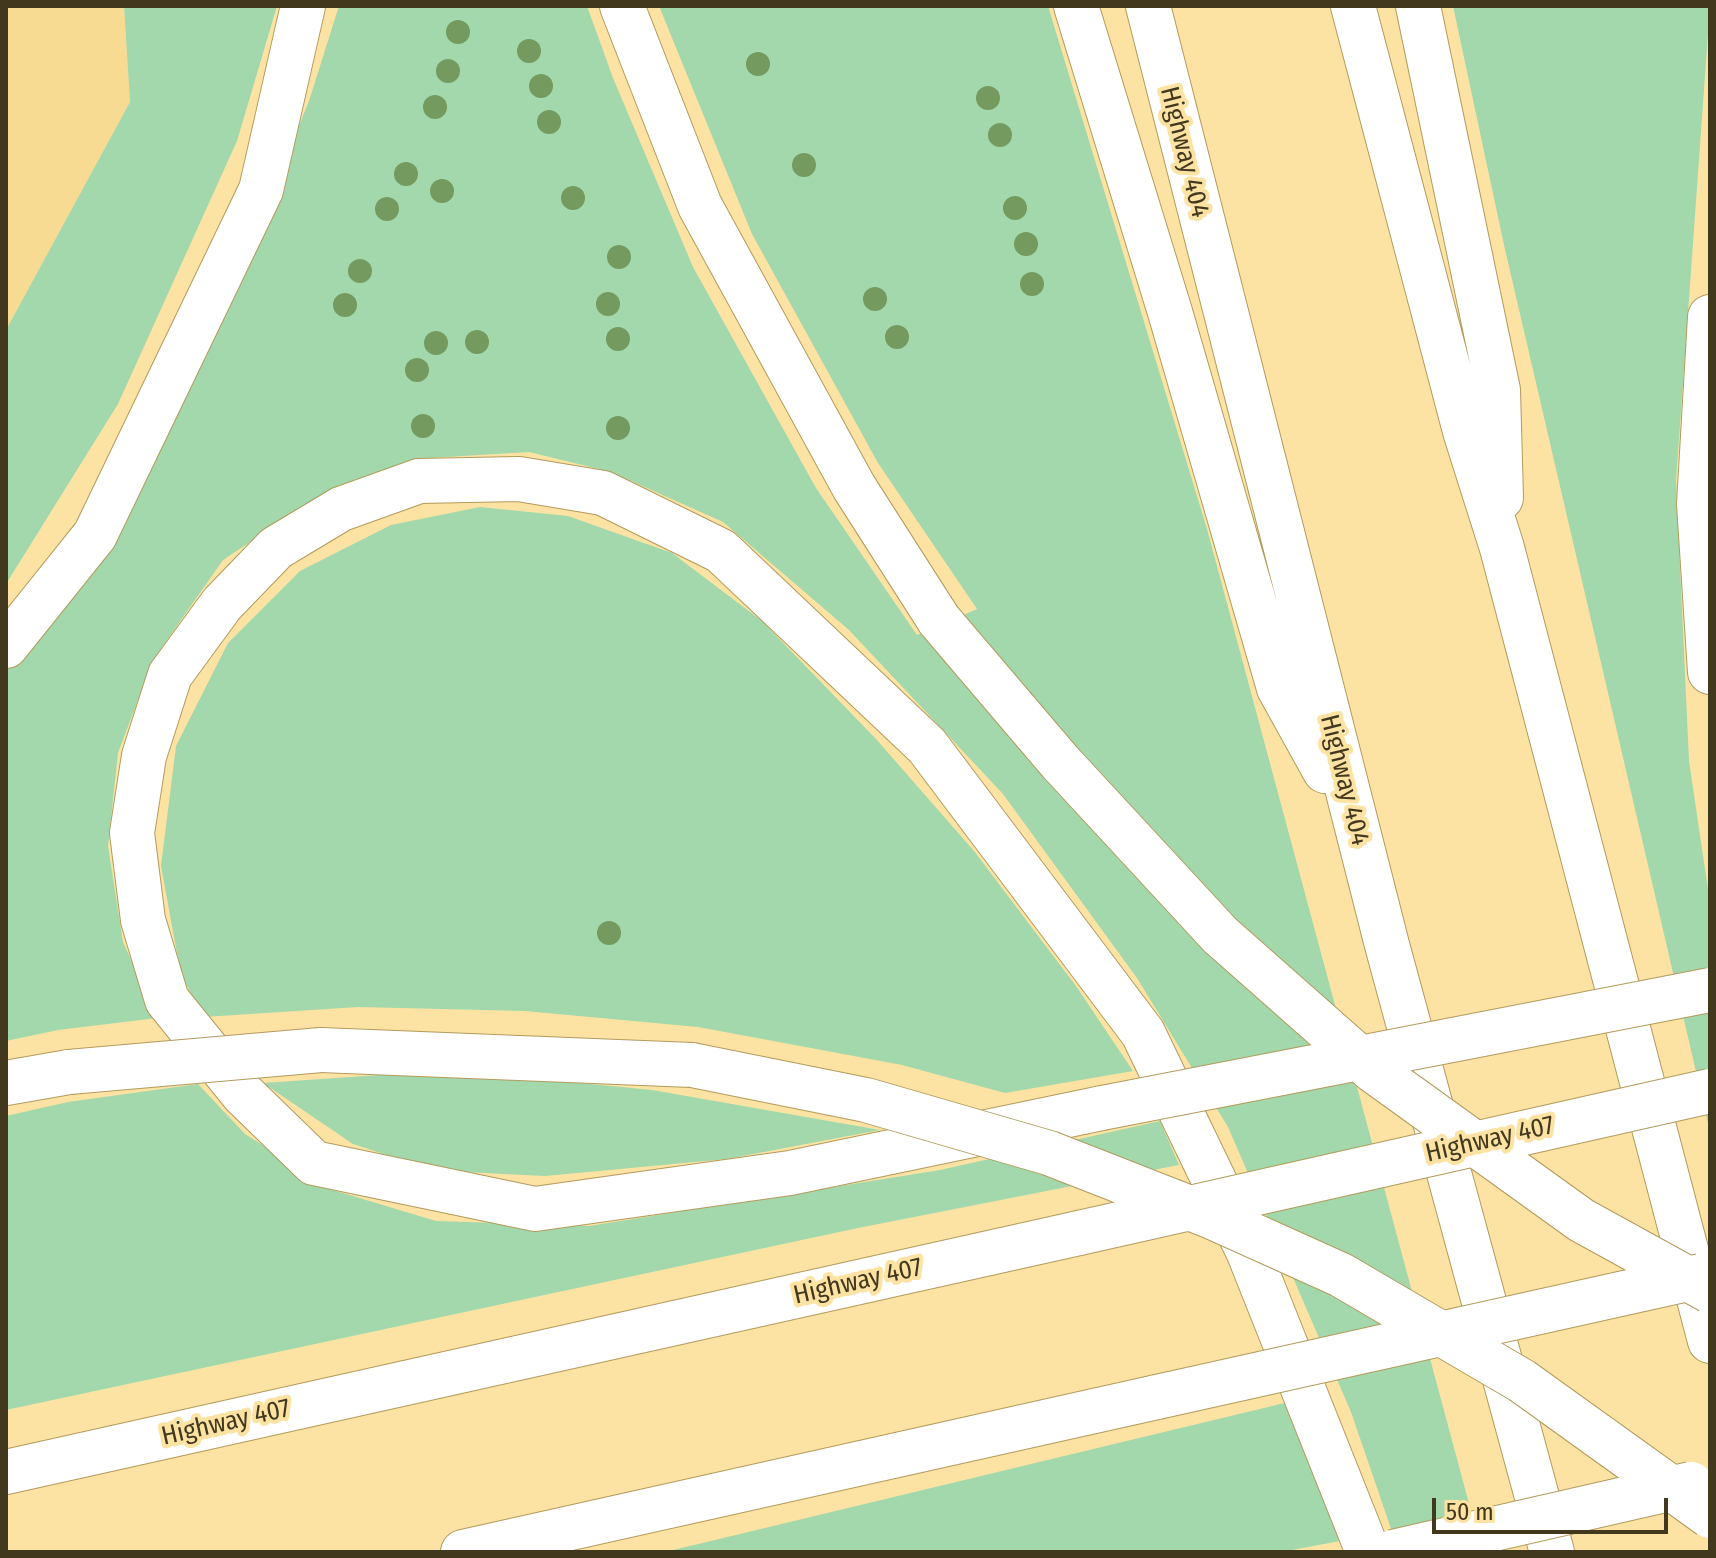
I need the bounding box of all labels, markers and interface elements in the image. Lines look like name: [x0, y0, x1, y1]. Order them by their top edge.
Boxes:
street label: Highway 404: [1153, 83, 1215, 221]
street label: Highway 404: [1313, 711, 1375, 849]
street label: Highway 407: [1423, 1110, 1557, 1170]
street label: Highway 407: [791, 1252, 925, 1312]
street label: Highway 407: [159, 1393, 293, 1453]
scale bar: [1436, 1482, 1672, 1532]
text: 50 m: [1446, 1498, 1494, 1526]

